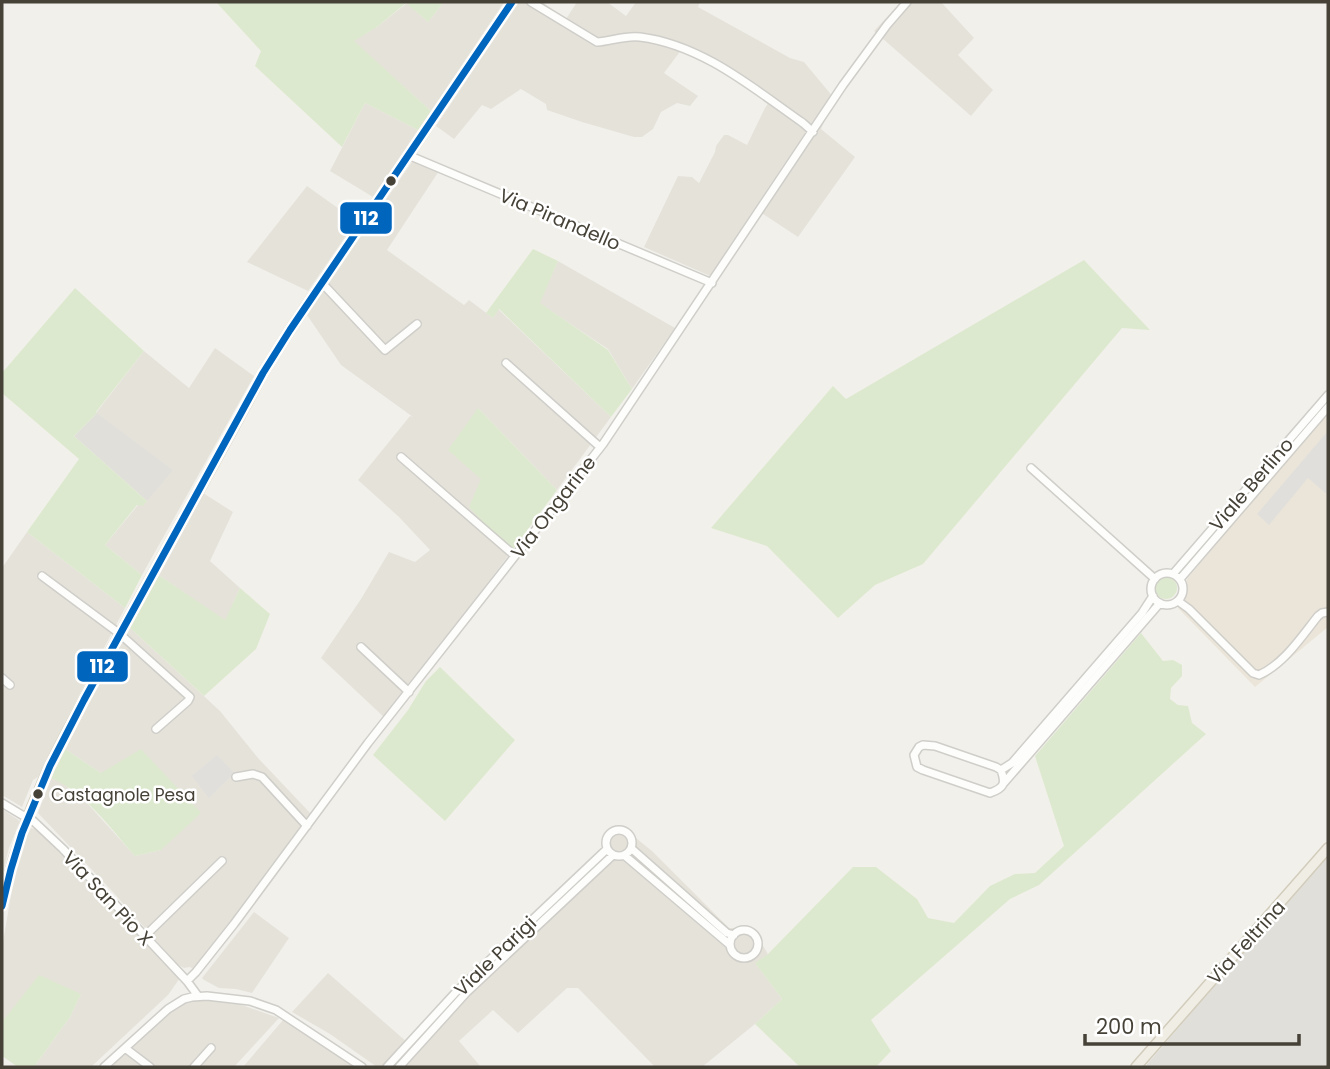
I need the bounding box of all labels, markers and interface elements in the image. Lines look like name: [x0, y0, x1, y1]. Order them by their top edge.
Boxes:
unlabelled marker: [384, 174, 398, 188]
street label: Via Pirandello: [495, 182, 625, 257]
line badge: 112: [339, 201, 393, 235]
text: 112: [353, 205, 379, 232]
street label: Viale Berlino: [1203, 432, 1300, 537]
street label: Via Ongarine: [505, 450, 602, 564]
line badge: 112: [76, 650, 129, 683]
text: 112: [89, 653, 115, 680]
place label: Castagnole Pesa: [51, 783, 195, 807]
marker: Castagnole Pesa: [31, 787, 45, 801]
street label: Via San Pio X: [56, 845, 159, 952]
street label: Via Feltrina: [1201, 894, 1292, 990]
street label: Viale Parigi: [448, 910, 542, 1003]
scale bar: [1085, 1002, 1298, 1046]
text: 200 m: [1096, 1012, 1162, 1041]

